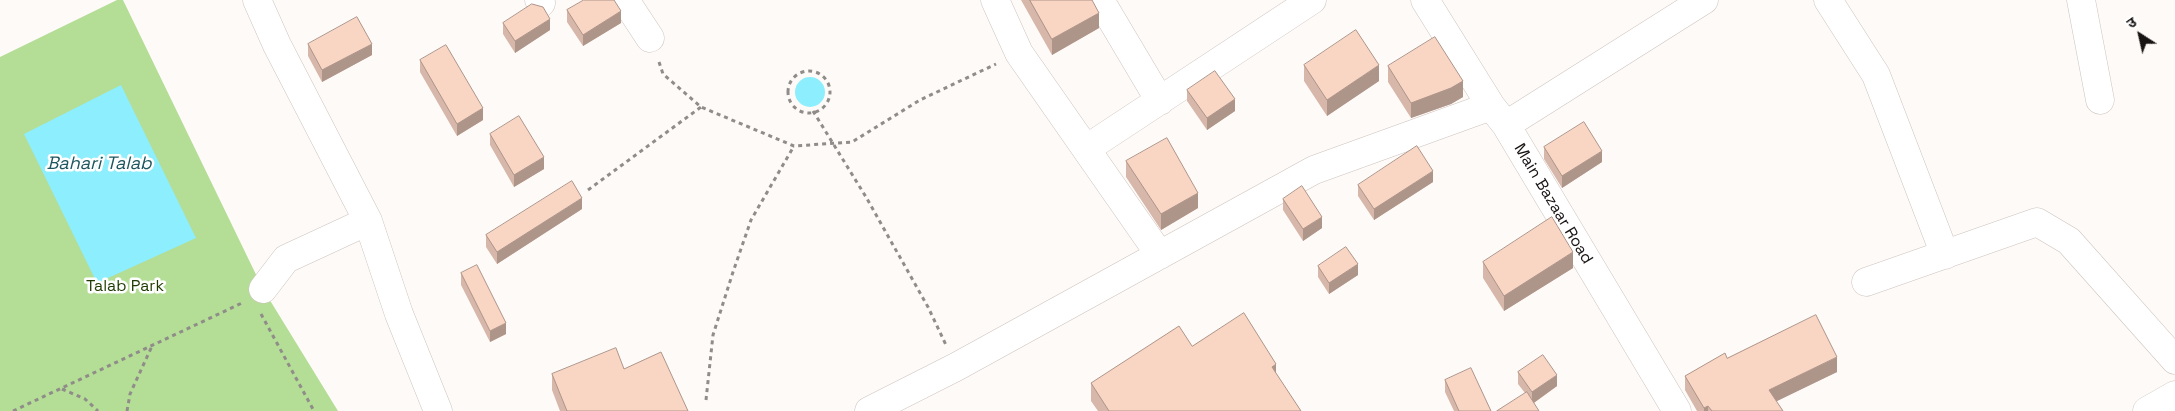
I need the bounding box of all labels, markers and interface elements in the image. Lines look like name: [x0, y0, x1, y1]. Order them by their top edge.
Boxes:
north arrow: [2115, 10, 2165, 60]
text: उ: [2123, 13, 2140, 32]
street label: Main Bazaar Road: [1510, 140, 1596, 268]
water label: Bahari Talab: [46, 153, 152, 175]
park label: Talab Park: [86, 277, 164, 297]

